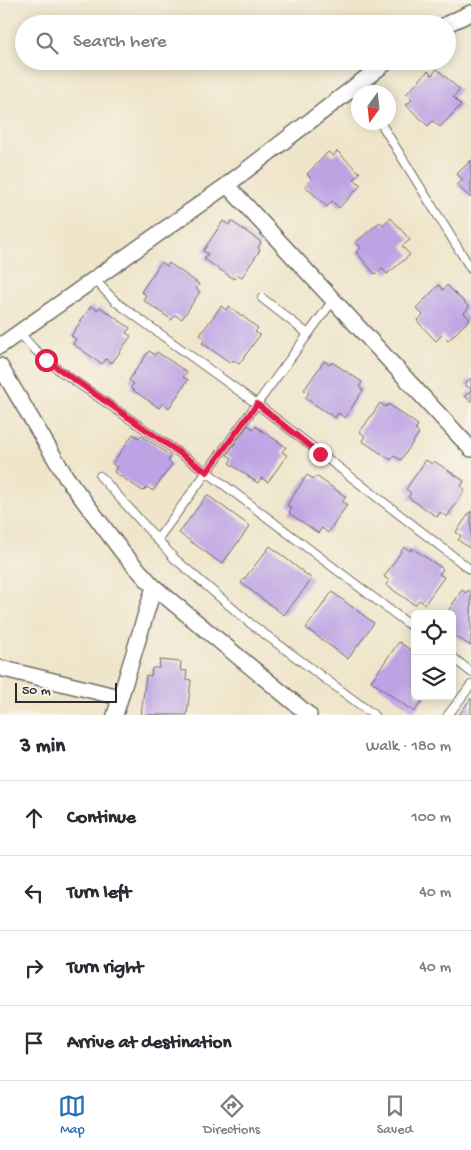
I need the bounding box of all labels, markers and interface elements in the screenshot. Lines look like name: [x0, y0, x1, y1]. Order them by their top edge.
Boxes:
search box: [15, 15, 456, 70]
icon: search: [33, 29, 61, 57]
text: Search here: [73, 31, 167, 54]
north arrow: [351, 85, 396, 130]
route start: [35, 349, 58, 372]
route end: [309, 443, 332, 466]
map controls: [411, 610, 456, 700]
button: locate: [411, 610, 456, 655]
button: layers: [411, 655, 456, 700]
scale bar: [15, 680, 118, 703]
text: 50 m: [22, 683, 51, 700]
text: 3 min: [20, 735, 65, 760]
text: Walk · 180 m: [366, 738, 451, 757]
icon: ahead: [20, 804, 48, 832]
text: Continue: [67, 807, 136, 830]
text: 100 m: [411, 809, 451, 828]
icon: left: [20, 879, 48, 907]
text: Turn left: [67, 882, 131, 905]
text: 40 m: [419, 884, 451, 903]
icon: right: [20, 954, 48, 982]
text: Turn right: [67, 957, 143, 980]
text: 40 m: [419, 959, 451, 978]
icon: arrive: [20, 1029, 48, 1057]
text: Arrive at destination: [67, 1032, 231, 1055]
tab: Map: [58, 1092, 86, 1139]
tab: Directions: [203, 1092, 260, 1139]
tab: Saved: [377, 1092, 413, 1139]

